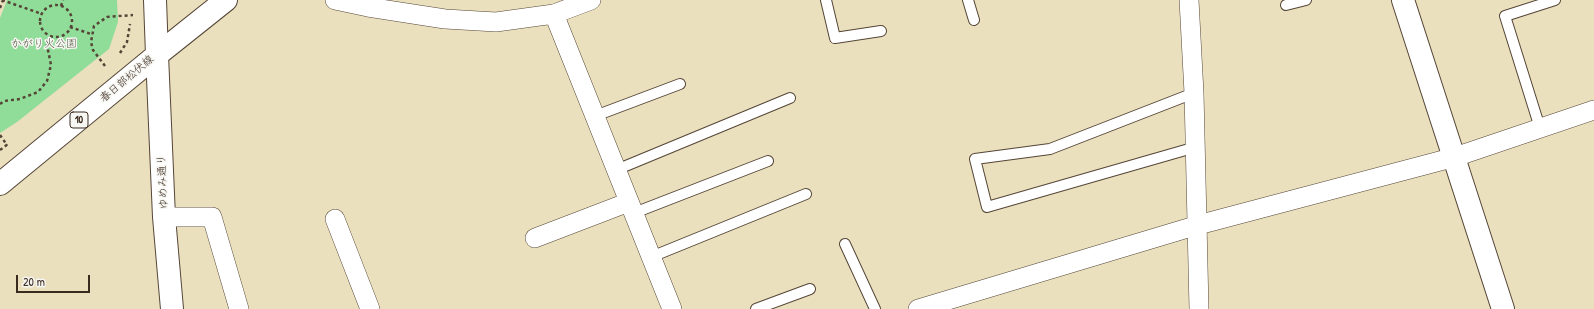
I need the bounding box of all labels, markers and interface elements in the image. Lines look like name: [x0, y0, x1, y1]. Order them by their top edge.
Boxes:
park label: かがり火公園: [11, 37, 77, 51]
street label: 春日部松伏線: [97, 53, 157, 105]
road number: 10: [70, 112, 88, 128]
street label: ゆめみ通り: [155, 154, 171, 210]
scale bar: [18, 267, 92, 293]
text: 20 m: [23, 273, 45, 290]

